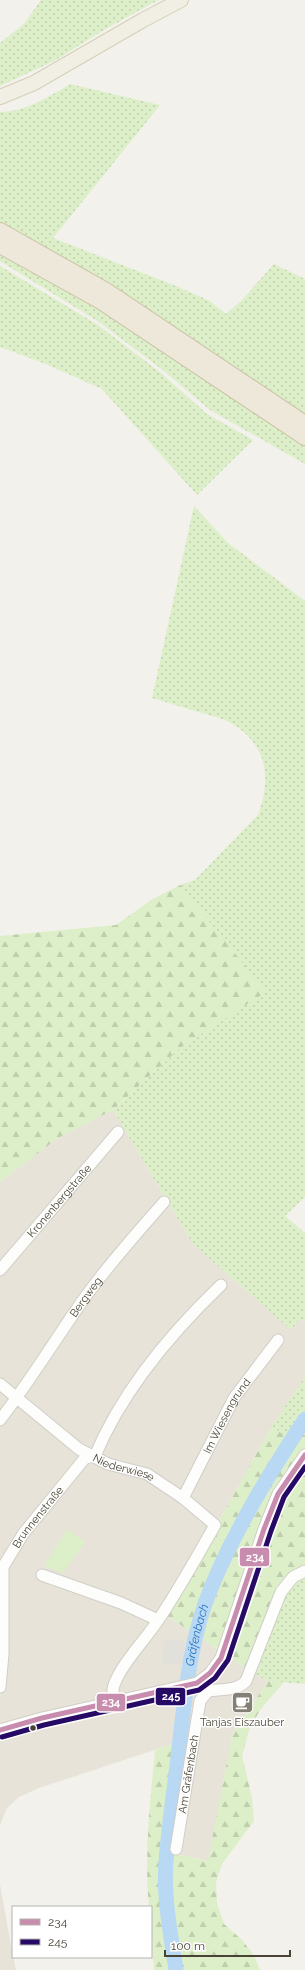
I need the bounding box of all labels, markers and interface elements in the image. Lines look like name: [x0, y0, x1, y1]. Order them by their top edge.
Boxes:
street label: Kronenbergstraße: [24, 1161, 94, 1240]
street label: Bergweg: [67, 1274, 104, 1319]
street label: Im Wiesengrund: [200, 1376, 253, 1456]
street label: Niederwiese: [91, 1451, 158, 1484]
street label: Brunnenstraße: [10, 1483, 66, 1550]
line badge: 234: [239, 1547, 270, 1567]
text: 234: [246, 1551, 264, 1564]
water label: Gräfenbach: [183, 1602, 212, 1667]
line badge: 245: [155, 1687, 186, 1706]
cafe icon: Tanjas Eiszauber: [229, 1689, 255, 1715]
text: 245: [162, 1690, 180, 1703]
line badge: 234: [96, 1693, 126, 1712]
text: 234: [102, 1696, 120, 1709]
place label: Tanjas Eiszauber: [200, 1716, 284, 1729]
unlabelled marker: [28, 1723, 38, 1733]
street label: Am Gräfenbach: [175, 1734, 201, 1814]
legend: [12, 1906, 152, 1958]
text: 234: [48, 1915, 68, 1929]
scale bar: [165, 1932, 290, 1958]
text: 245: [48, 1935, 68, 1949]
text: 100 m: [171, 1939, 205, 1953]

